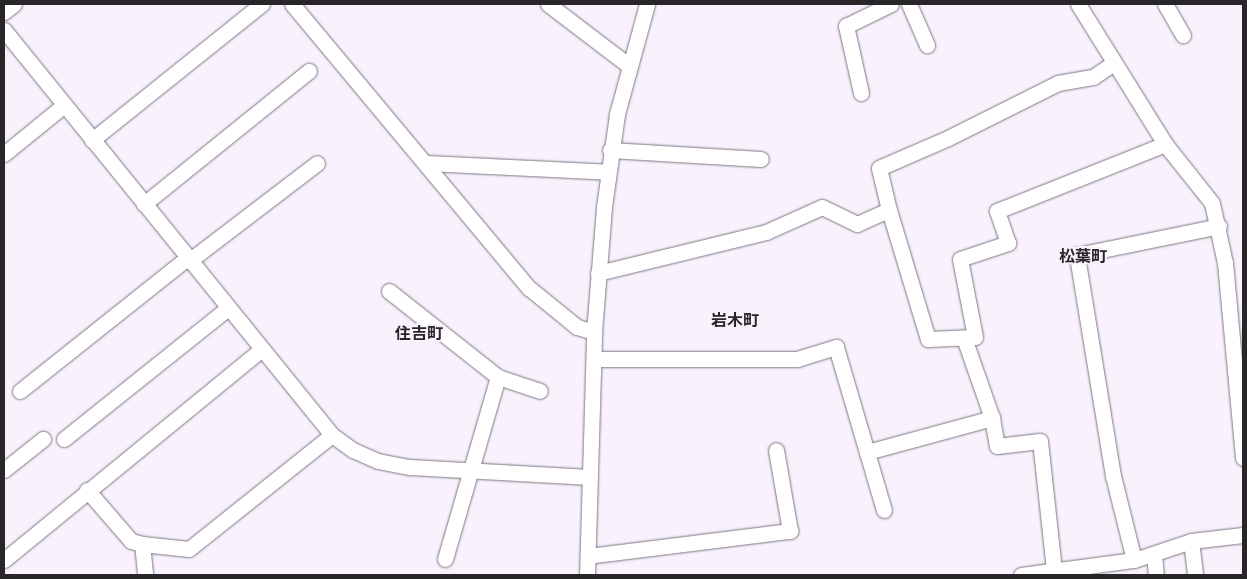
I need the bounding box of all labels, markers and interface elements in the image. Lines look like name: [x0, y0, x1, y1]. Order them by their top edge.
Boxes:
district label: 松葉町: [1059, 247, 1107, 267]
district label: 岩木町: [711, 311, 759, 331]
district label: 住吉町: [395, 324, 443, 344]

